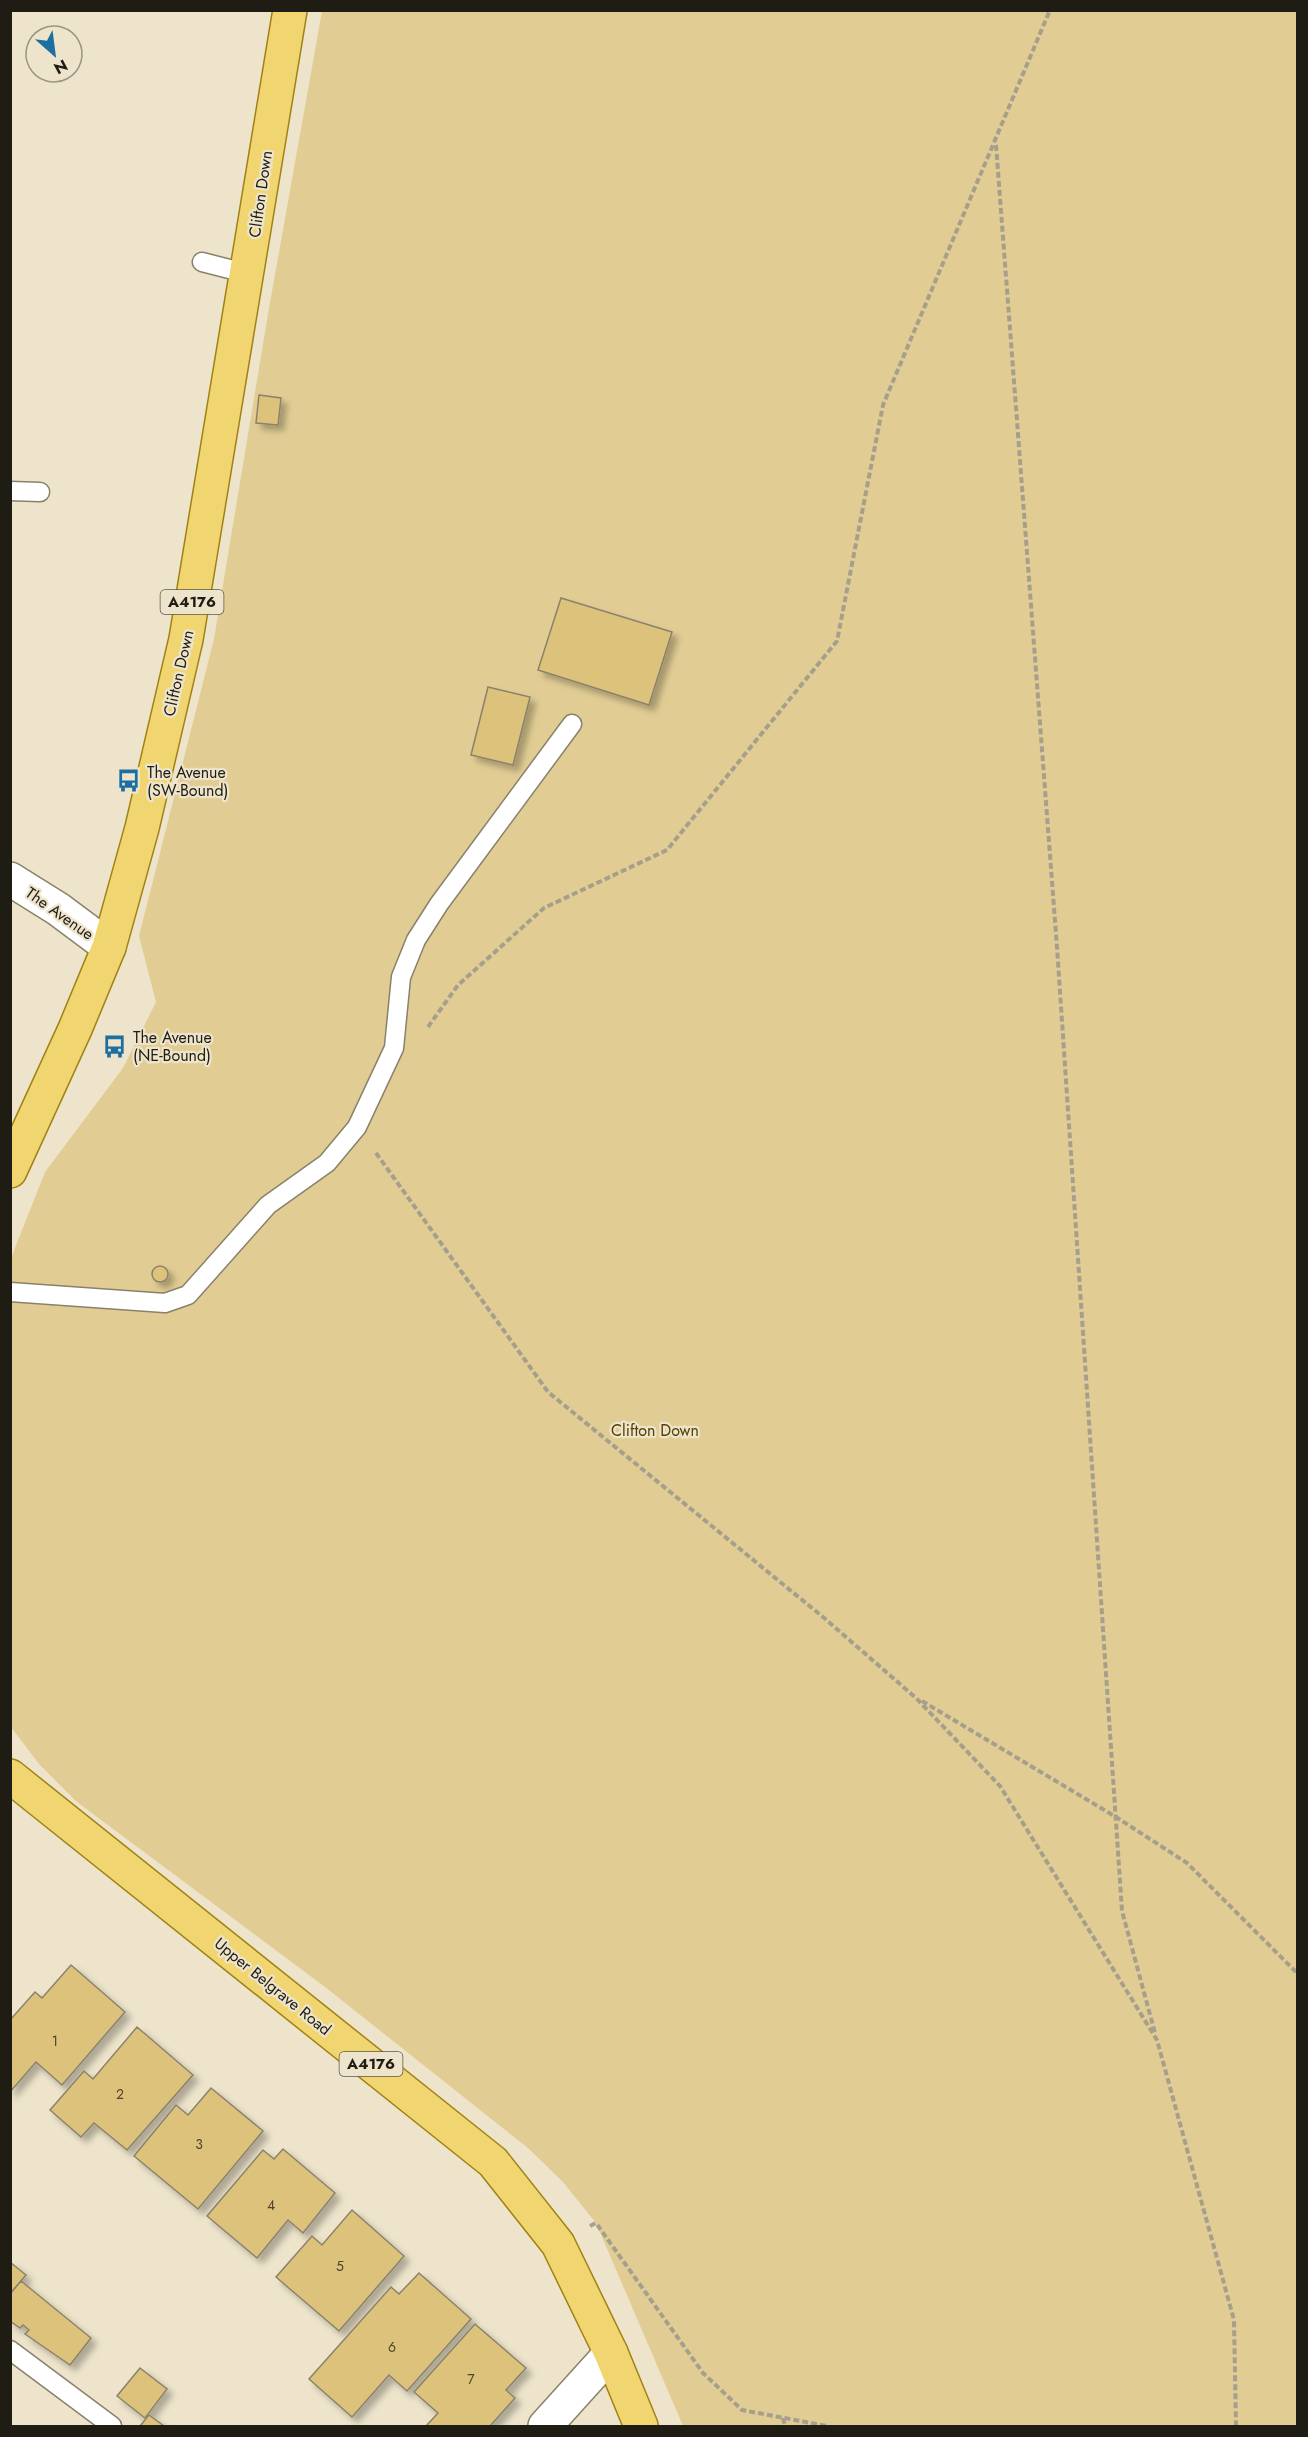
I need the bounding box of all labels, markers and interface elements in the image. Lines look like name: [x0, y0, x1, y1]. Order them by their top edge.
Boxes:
north arrow: [24, 24, 84, 84]
text: N: [50, 54, 72, 80]
street label: Clifton Down: [243, 149, 278, 239]
road number: A4176: [160, 590, 224, 614]
street label: Clifton Down: [157, 628, 200, 718]
place label: The Avenue (SW-Bound): [147, 761, 228, 802]
bus stop icon: The Avenue (SW-Bound): [116, 768, 142, 794]
street label: The Avenue: [21, 881, 99, 945]
place label: The Avenue (NE-Bound): [133, 1026, 212, 1067]
bus stop icon: The Avenue (NE-Bound): [102, 1033, 128, 1059]
park label: Clifton Down: [611, 1419, 699, 1442]
street label: Upper Belgrave Road: [209, 1932, 336, 2041]
house number: 1: [52, 2031, 58, 2051]
road number: A4176: [340, 2052, 403, 2076]
house number: 2: [116, 2084, 124, 2104]
house number: 3: [195, 2134, 203, 2154]
house number: 4: [267, 2195, 275, 2215]
house number: 5: [336, 2256, 344, 2276]
house number: 6: [388, 2337, 396, 2357]
house number: 7: [467, 2369, 475, 2389]

